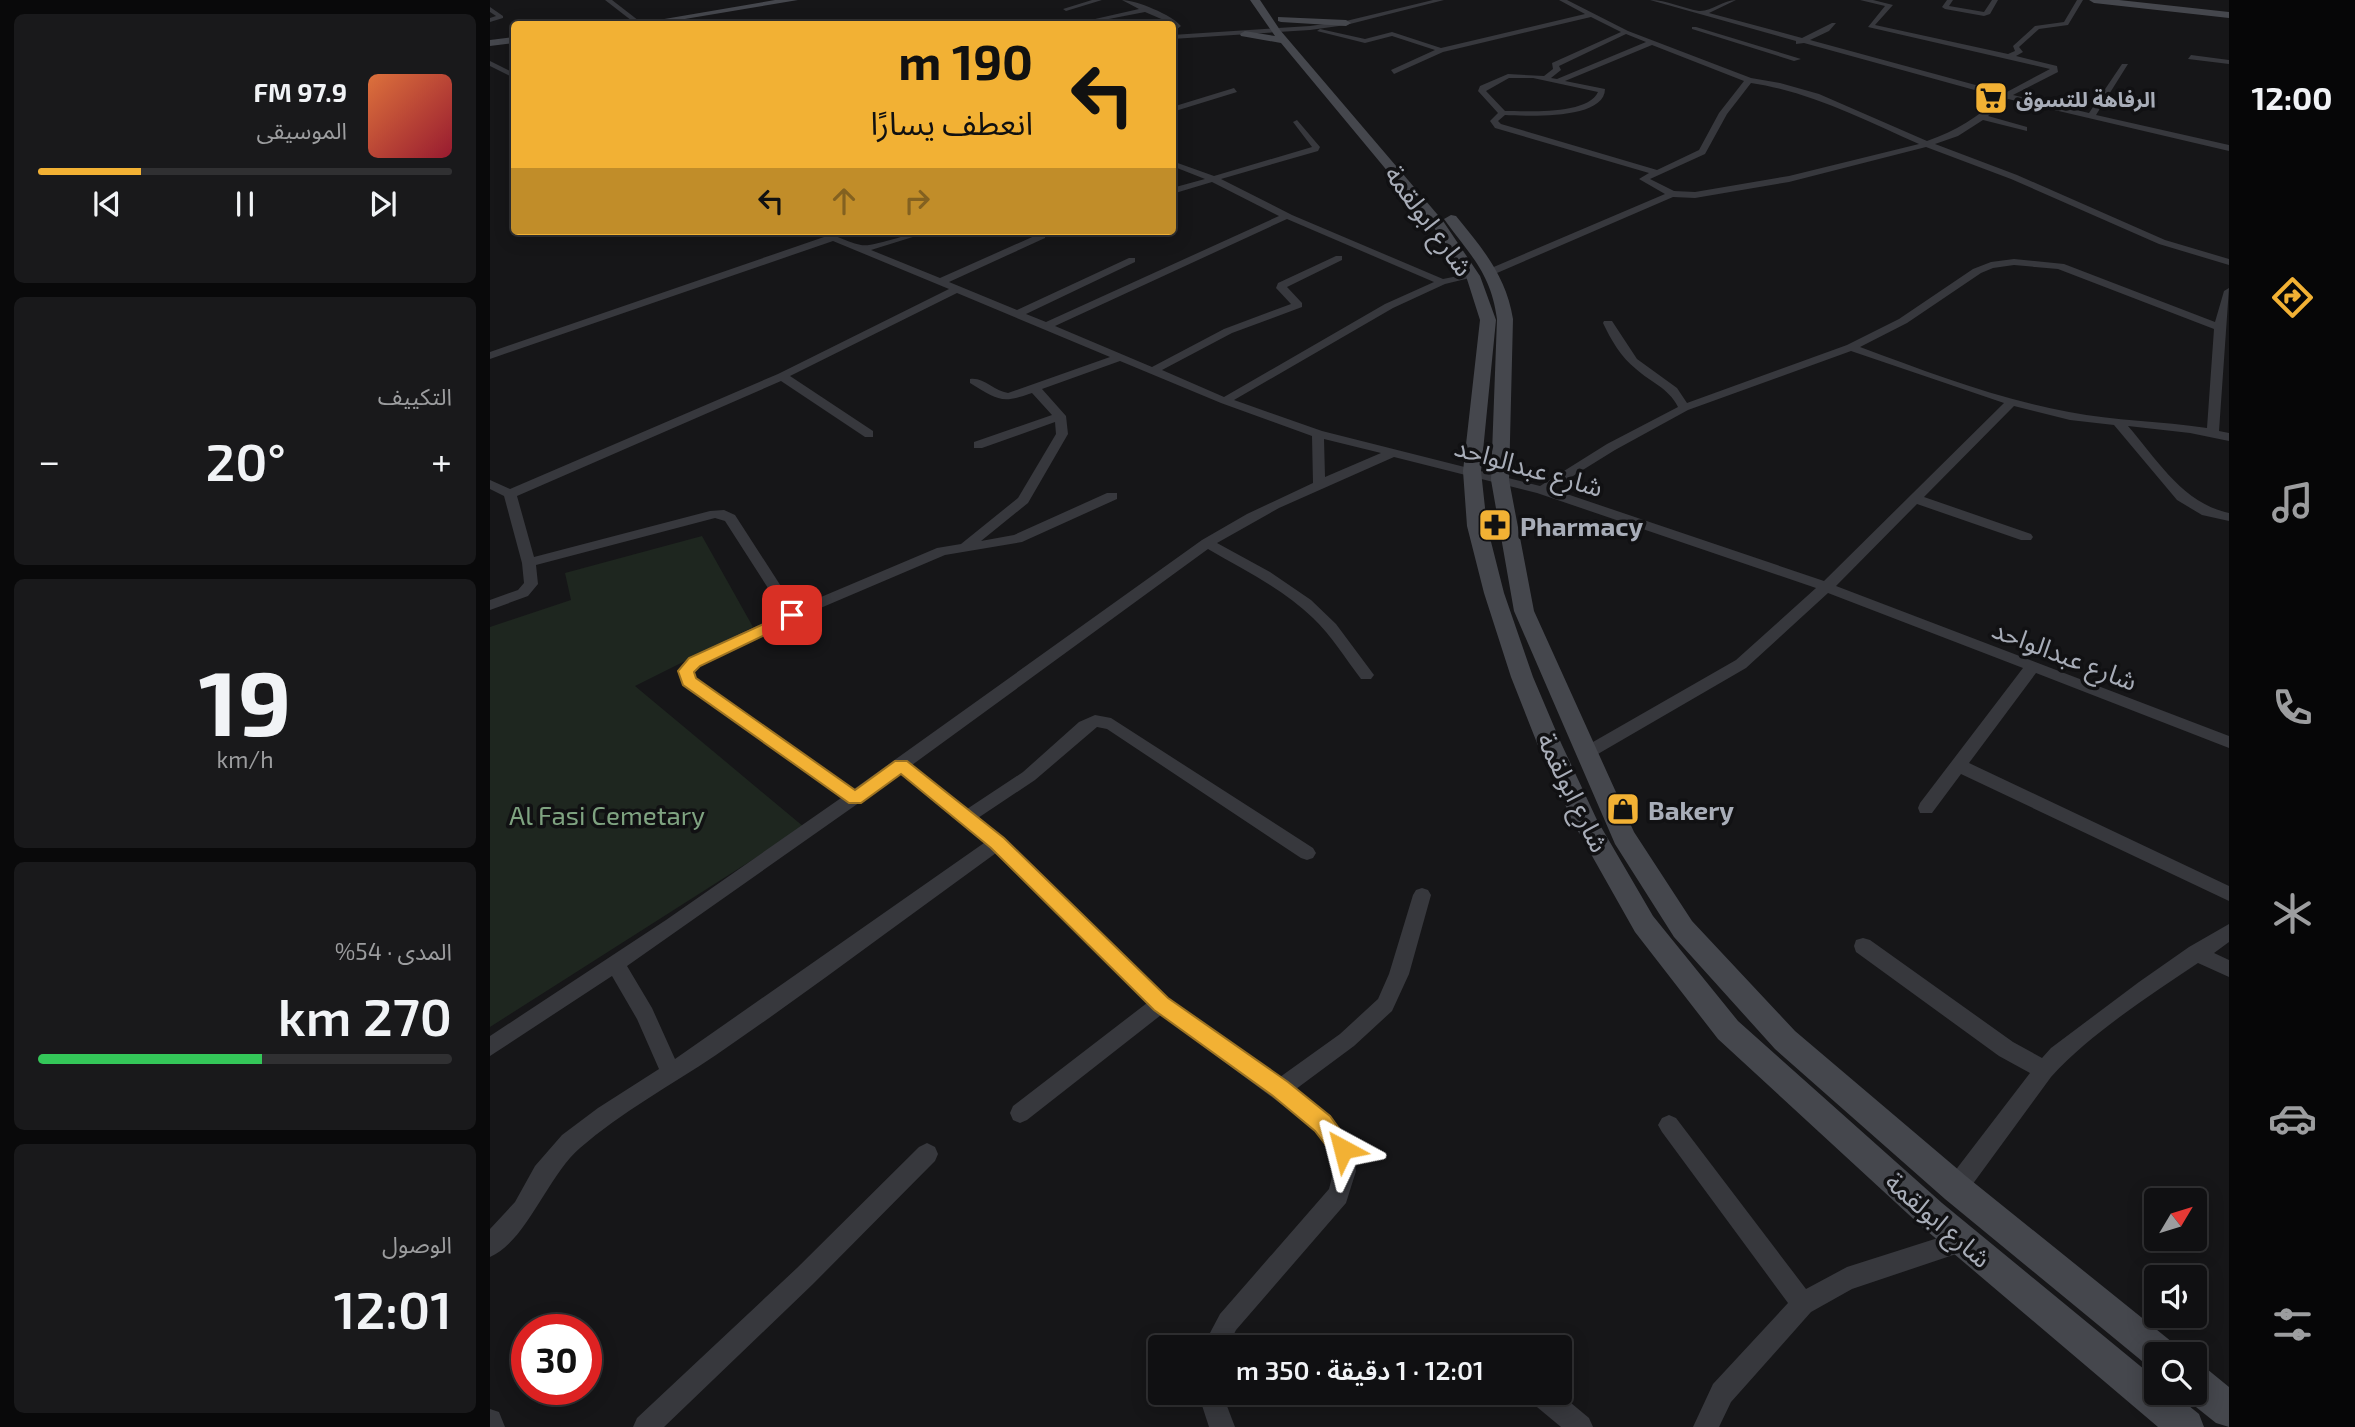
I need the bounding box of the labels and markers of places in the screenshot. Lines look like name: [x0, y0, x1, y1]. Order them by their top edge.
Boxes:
supermarket icon: الرفاهة للتسوق: [1972, 79, 2010, 117]
place label: الرفاهة للتسوق: [2016, 86, 2156, 112]
pharmacy icon: Pharmacy: [1476, 506, 1514, 544]
place label: Pharmacy: [1520, 510, 1644, 542]
pin: [762, 585, 822, 645]
shop icon: Bakery: [1604, 790, 1642, 828]
place label: Bakery: [1648, 794, 1734, 826]

